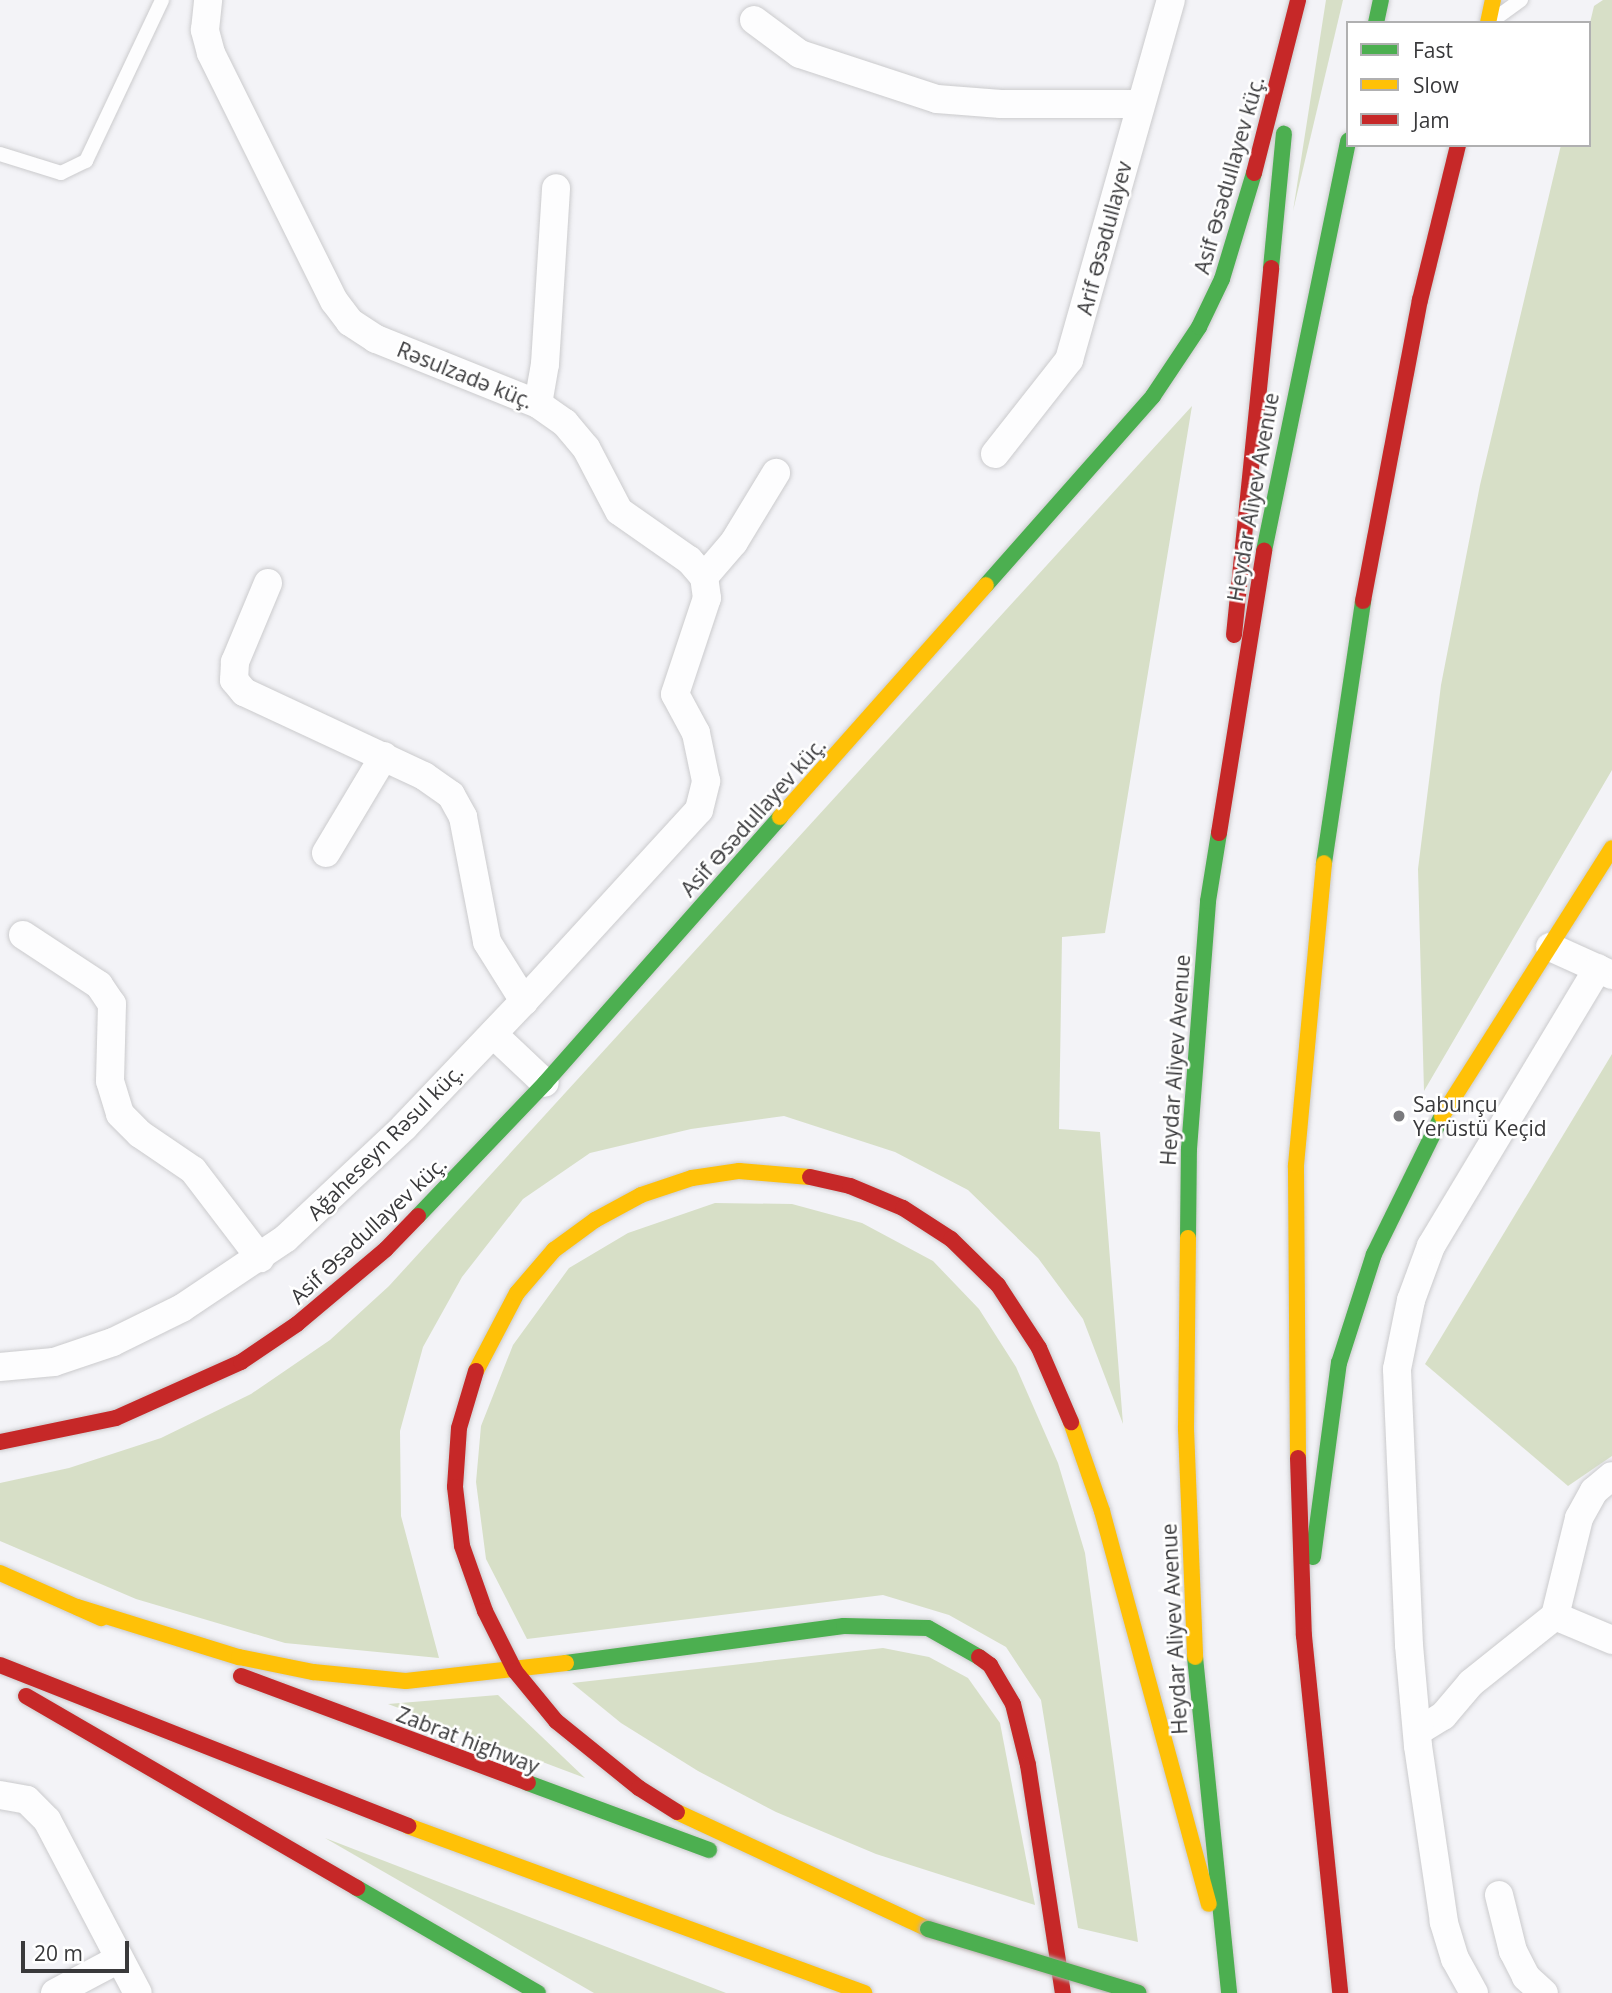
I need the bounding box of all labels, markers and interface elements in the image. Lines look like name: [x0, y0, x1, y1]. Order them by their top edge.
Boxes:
legend: [1346, 21, 1591, 147]
text: Fast: [1413, 36, 1453, 64]
text: Slow: [1413, 71, 1459, 99]
street label: Asif Əsədullayev küç.: [1189, 73, 1269, 277]
text: Jam: [1413, 106, 1450, 134]
street label: Arif Əsədullayev: [1071, 158, 1137, 318]
street label: Rəsulzadə küç.: [394, 336, 536, 414]
street label: Heydar Aliyev Avenue: [1222, 391, 1284, 603]
street label: Asif Əsədullayev küç.: [675, 733, 831, 901]
street label: Heydar Aliyev Avenue: [1155, 954, 1195, 1166]
street label: Ağaheseyn Rəsul küç.: [302, 1059, 468, 1225]
place label: Sabunçu Yerüstü Keçid: [1413, 1091, 1547, 1141]
marker: Sabunçu Yerüstü Keçid: [1391, 1108, 1407, 1124]
street label: Asif Əsədullayev küç.: [285, 1151, 451, 1309]
street label: Heydar Aliyev Avenue: [1156, 1523, 1192, 1735]
street label: Zabrat highway: [393, 1701, 543, 1779]
scale bar: [24, 1926, 133, 1970]
text: 20 m: [34, 1939, 83, 1967]

